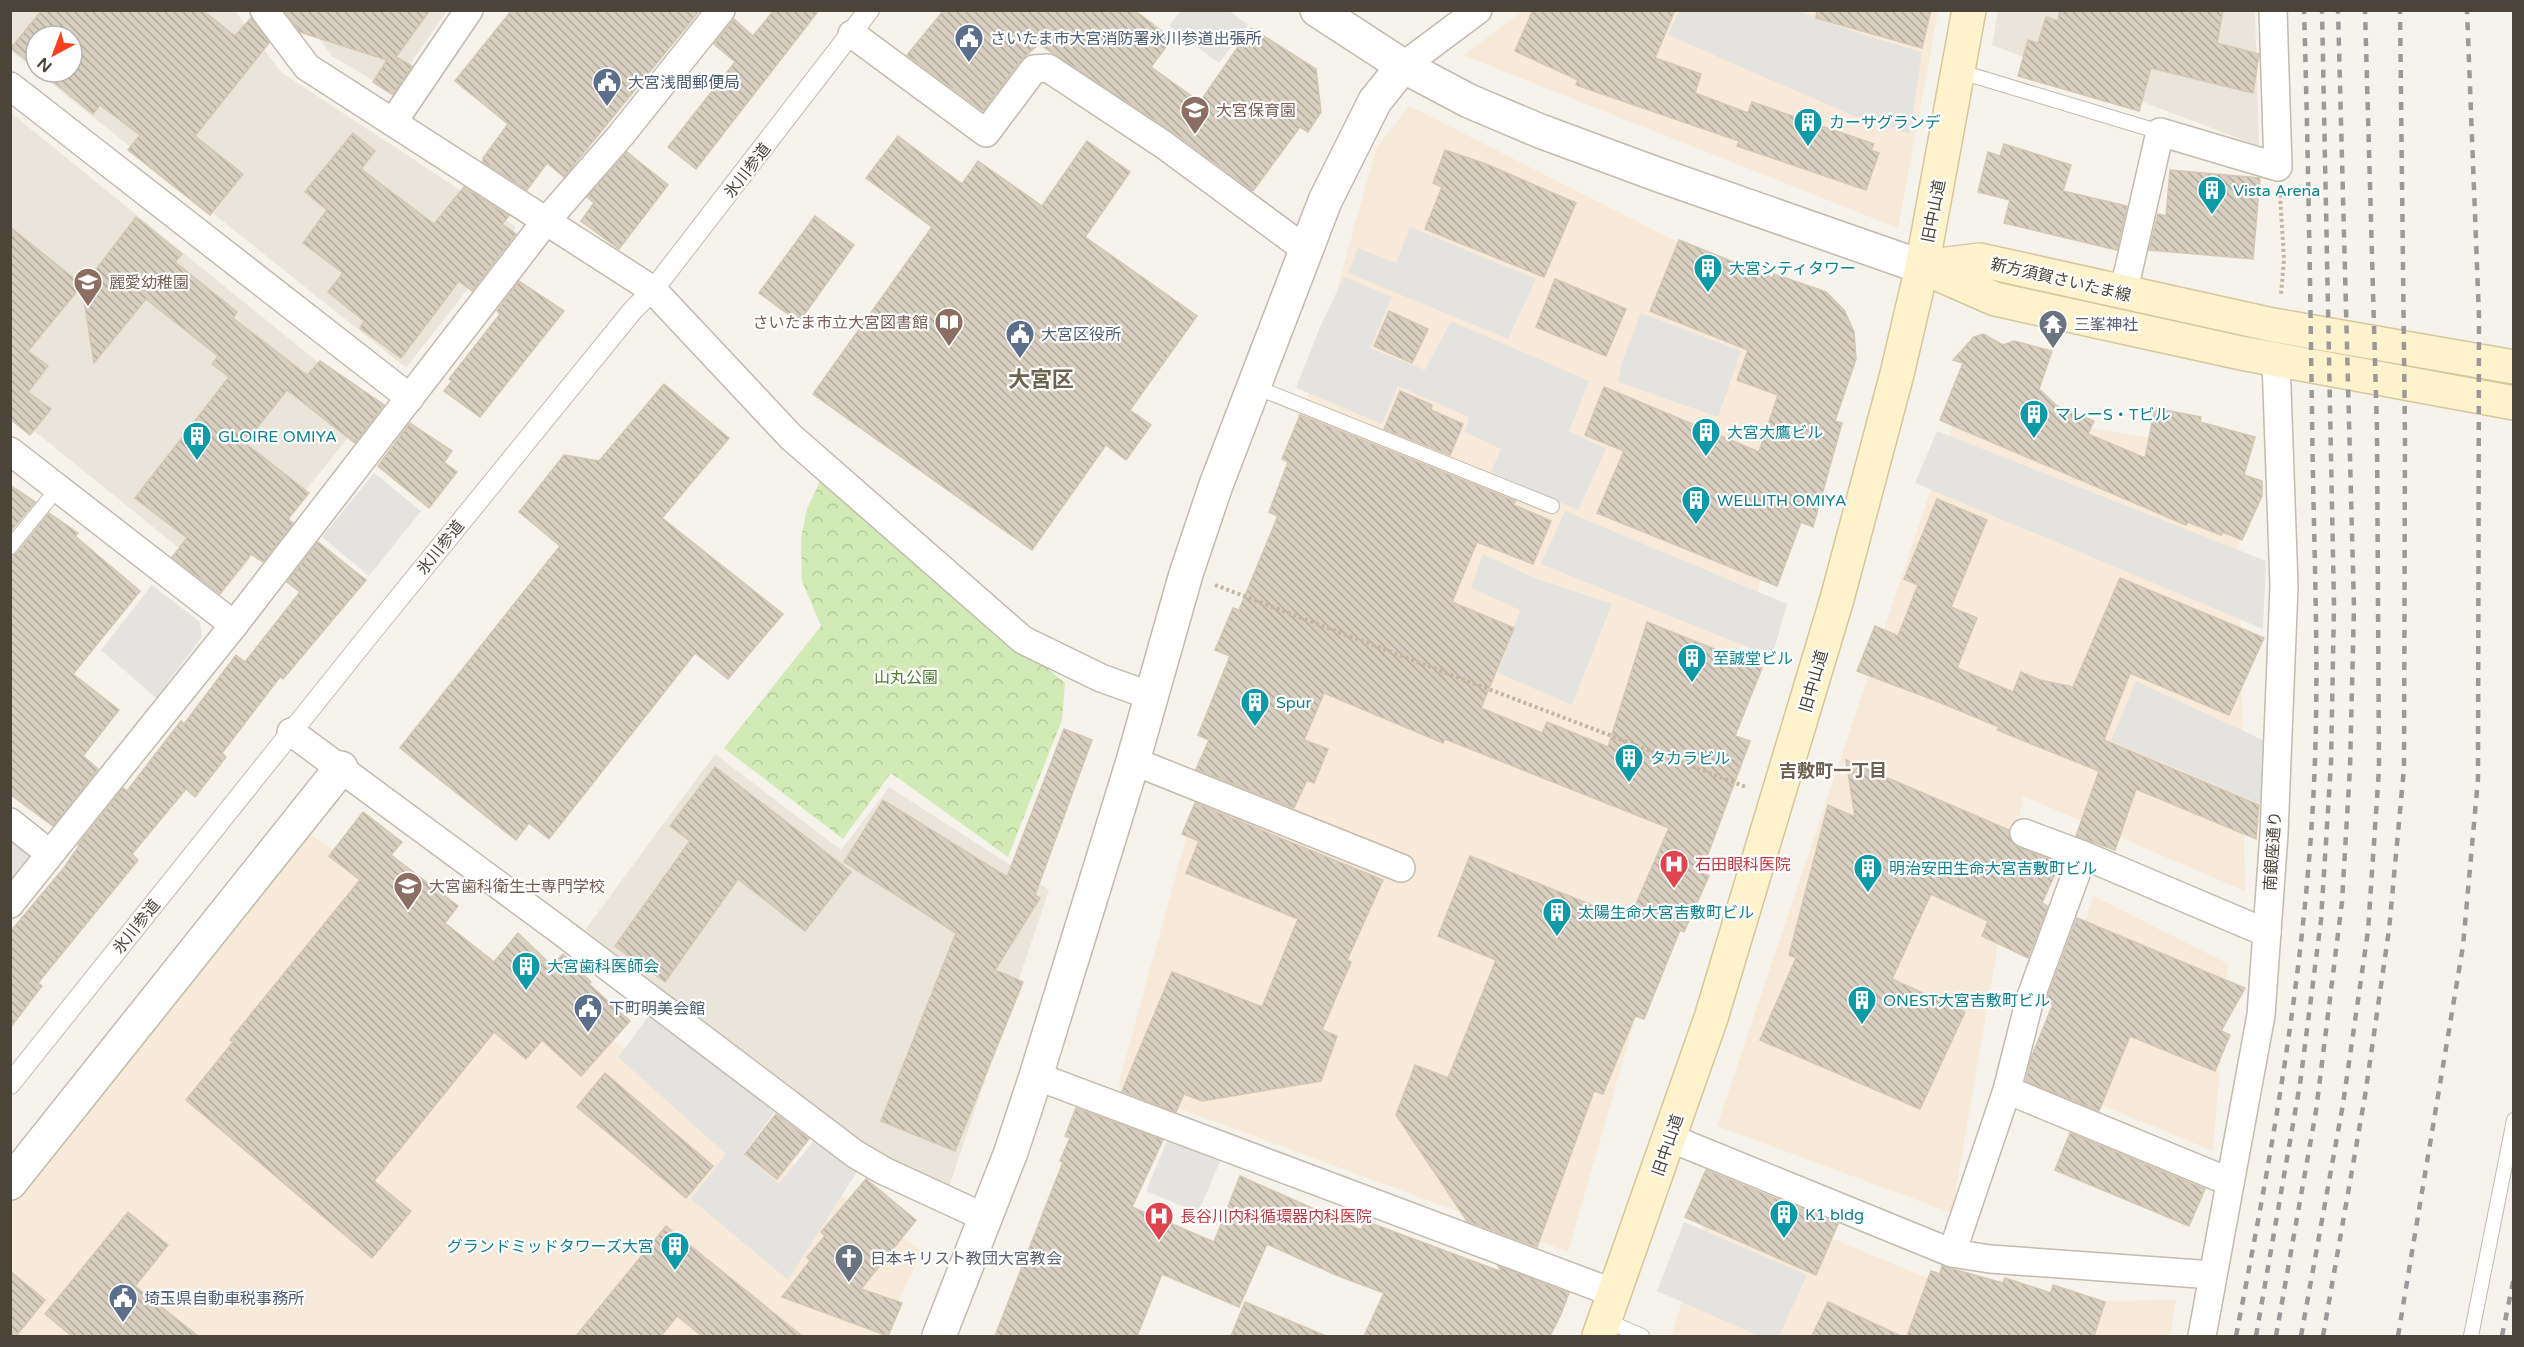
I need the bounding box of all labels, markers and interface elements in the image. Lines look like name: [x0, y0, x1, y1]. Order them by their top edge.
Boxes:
public building icon: さいたま市大宮消防署氷川参道出張所: [953, 22, 985, 64]
north arrow: [24, 24, 84, 84]
place label: さいたま市大宮消防署氷川参道出張所: [990, 29, 1262, 49]
text: N: [33, 53, 56, 76]
public building icon: 大宮浅間郵便局: [591, 66, 623, 108]
place label: 大宮浅間郵便局: [628, 73, 740, 93]
school or university icon: 大宮保育園: [1179, 94, 1211, 136]
place label: 大宮保育園: [1216, 101, 1296, 121]
building icon: カーサグランデ: [1792, 106, 1824, 148]
place label: カーサグランデ: [1829, 113, 1941, 133]
street label: 氷川参道: [720, 139, 775, 202]
building icon: Vista Arena: [2196, 174, 2228, 216]
street label: 旧中山道: [1918, 178, 1950, 245]
place label: Vista Arena: [2233, 181, 2320, 201]
building icon: 大宮シティタワー: [1692, 252, 1724, 294]
street label: 新方須賀さいたま線: [1989, 254, 2133, 306]
place label: 大宮シティタワー: [1729, 259, 1856, 279]
school or university icon: 麗愛幼稚園: [72, 266, 104, 308]
place label: 麗愛幼稚園: [109, 273, 189, 293]
library icon: さいたま市立大宮図書館: [933, 306, 965, 348]
temple icon: 三峯神社: [2037, 308, 2069, 350]
place label: さいたま市立大宮図書館: [752, 313, 928, 333]
place label: 三峯神社: [2074, 315, 2138, 335]
public building icon: 大宮区役所: [1004, 318, 1036, 360]
place label: 大宮区役所: [1041, 325, 1121, 345]
district label: 大宮区: [1008, 367, 1074, 393]
building icon: マレーS・Tビル: [2018, 398, 2050, 440]
place label: マレーS・Tビル: [2055, 405, 2171, 425]
building icon: 大宮大鷹ビル: [1690, 416, 1722, 458]
building icon: GLOIRE OMIYA: [181, 420, 213, 462]
place label: 大宮大鷹ビル: [1727, 423, 1823, 443]
place label: GLOIRE OMIYA: [218, 427, 337, 447]
building icon: WELLITH OMIYA: [1680, 484, 1712, 526]
place label: WELLITH OMIYA: [1717, 491, 1847, 511]
street label: 氷川参道: [413, 516, 469, 579]
building icon: 至誠堂ビル: [1676, 642, 1708, 684]
street label: 旧中山道: [1796, 648, 1832, 715]
place label: 至誠堂ビル: [1713, 649, 1793, 669]
park label: 山丸公園: [874, 668, 938, 688]
building icon: Spur: [1239, 686, 1271, 728]
place label: Spur: [1276, 693, 1313, 713]
building icon: タカラビル: [1613, 742, 1645, 784]
place label: タカラビル: [1650, 749, 1730, 769]
district label: 吉敷町一丁目: [1779, 760, 1887, 782]
street label: 南銀座通り: [2260, 810, 2286, 892]
hospital icon: 石田眼科医院: [1658, 848, 1690, 890]
building icon: 明治安田生命大宮吉敷町ビル: [1852, 852, 1884, 894]
place label: 石田眼科医院: [1695, 855, 1791, 875]
place label: 明治安田生命大宮吉敷町ビル: [1889, 859, 2097, 879]
school or university icon: 大宮歯科衛生士専門学校: [392, 870, 424, 912]
place label: 大宮歯科衛生士専門学校: [429, 877, 605, 897]
street label: 氷川参道: [109, 895, 165, 958]
building icon: 太陽生命大宮吉敷町ビル: [1541, 896, 1573, 938]
place label: 太陽生命大宮吉敷町ビル: [1578, 903, 1754, 923]
building icon: 大宮歯科医師会: [510, 950, 542, 992]
place label: 大宮歯科医師会: [547, 957, 659, 977]
building icon: ONEST大宮吉敷町ビル: [1846, 984, 1878, 1026]
place label: ONEST大宮吉敷町ビル: [1883, 991, 2050, 1011]
public building icon: 下町明美会館: [572, 992, 604, 1034]
place label: 下町明美会館: [609, 999, 705, 1019]
street label: 旧中山道: [1648, 1112, 1688, 1179]
building icon: K1 bldg: [1768, 1198, 1800, 1240]
hospital icon: 長谷川内科循環器内科医院: [1143, 1200, 1175, 1242]
place label: K1 bldg: [1805, 1205, 1864, 1225]
place label: 長谷川内科循環器内科医院: [1180, 1207, 1372, 1227]
building icon: グランドミッドタワーズ大宮: [659, 1230, 691, 1272]
place label: グランドミッドタワーズ大宮: [447, 1237, 654, 1257]
church icon: 日本キリスト教団大宮教会: [833, 1242, 865, 1284]
place label: 日本キリスト教団大宮教会: [870, 1249, 1062, 1269]
public building icon: 埼玉県自動車税事務所: [107, 1282, 139, 1324]
place label: 埼玉県自動車税事務所: [144, 1289, 304, 1309]

